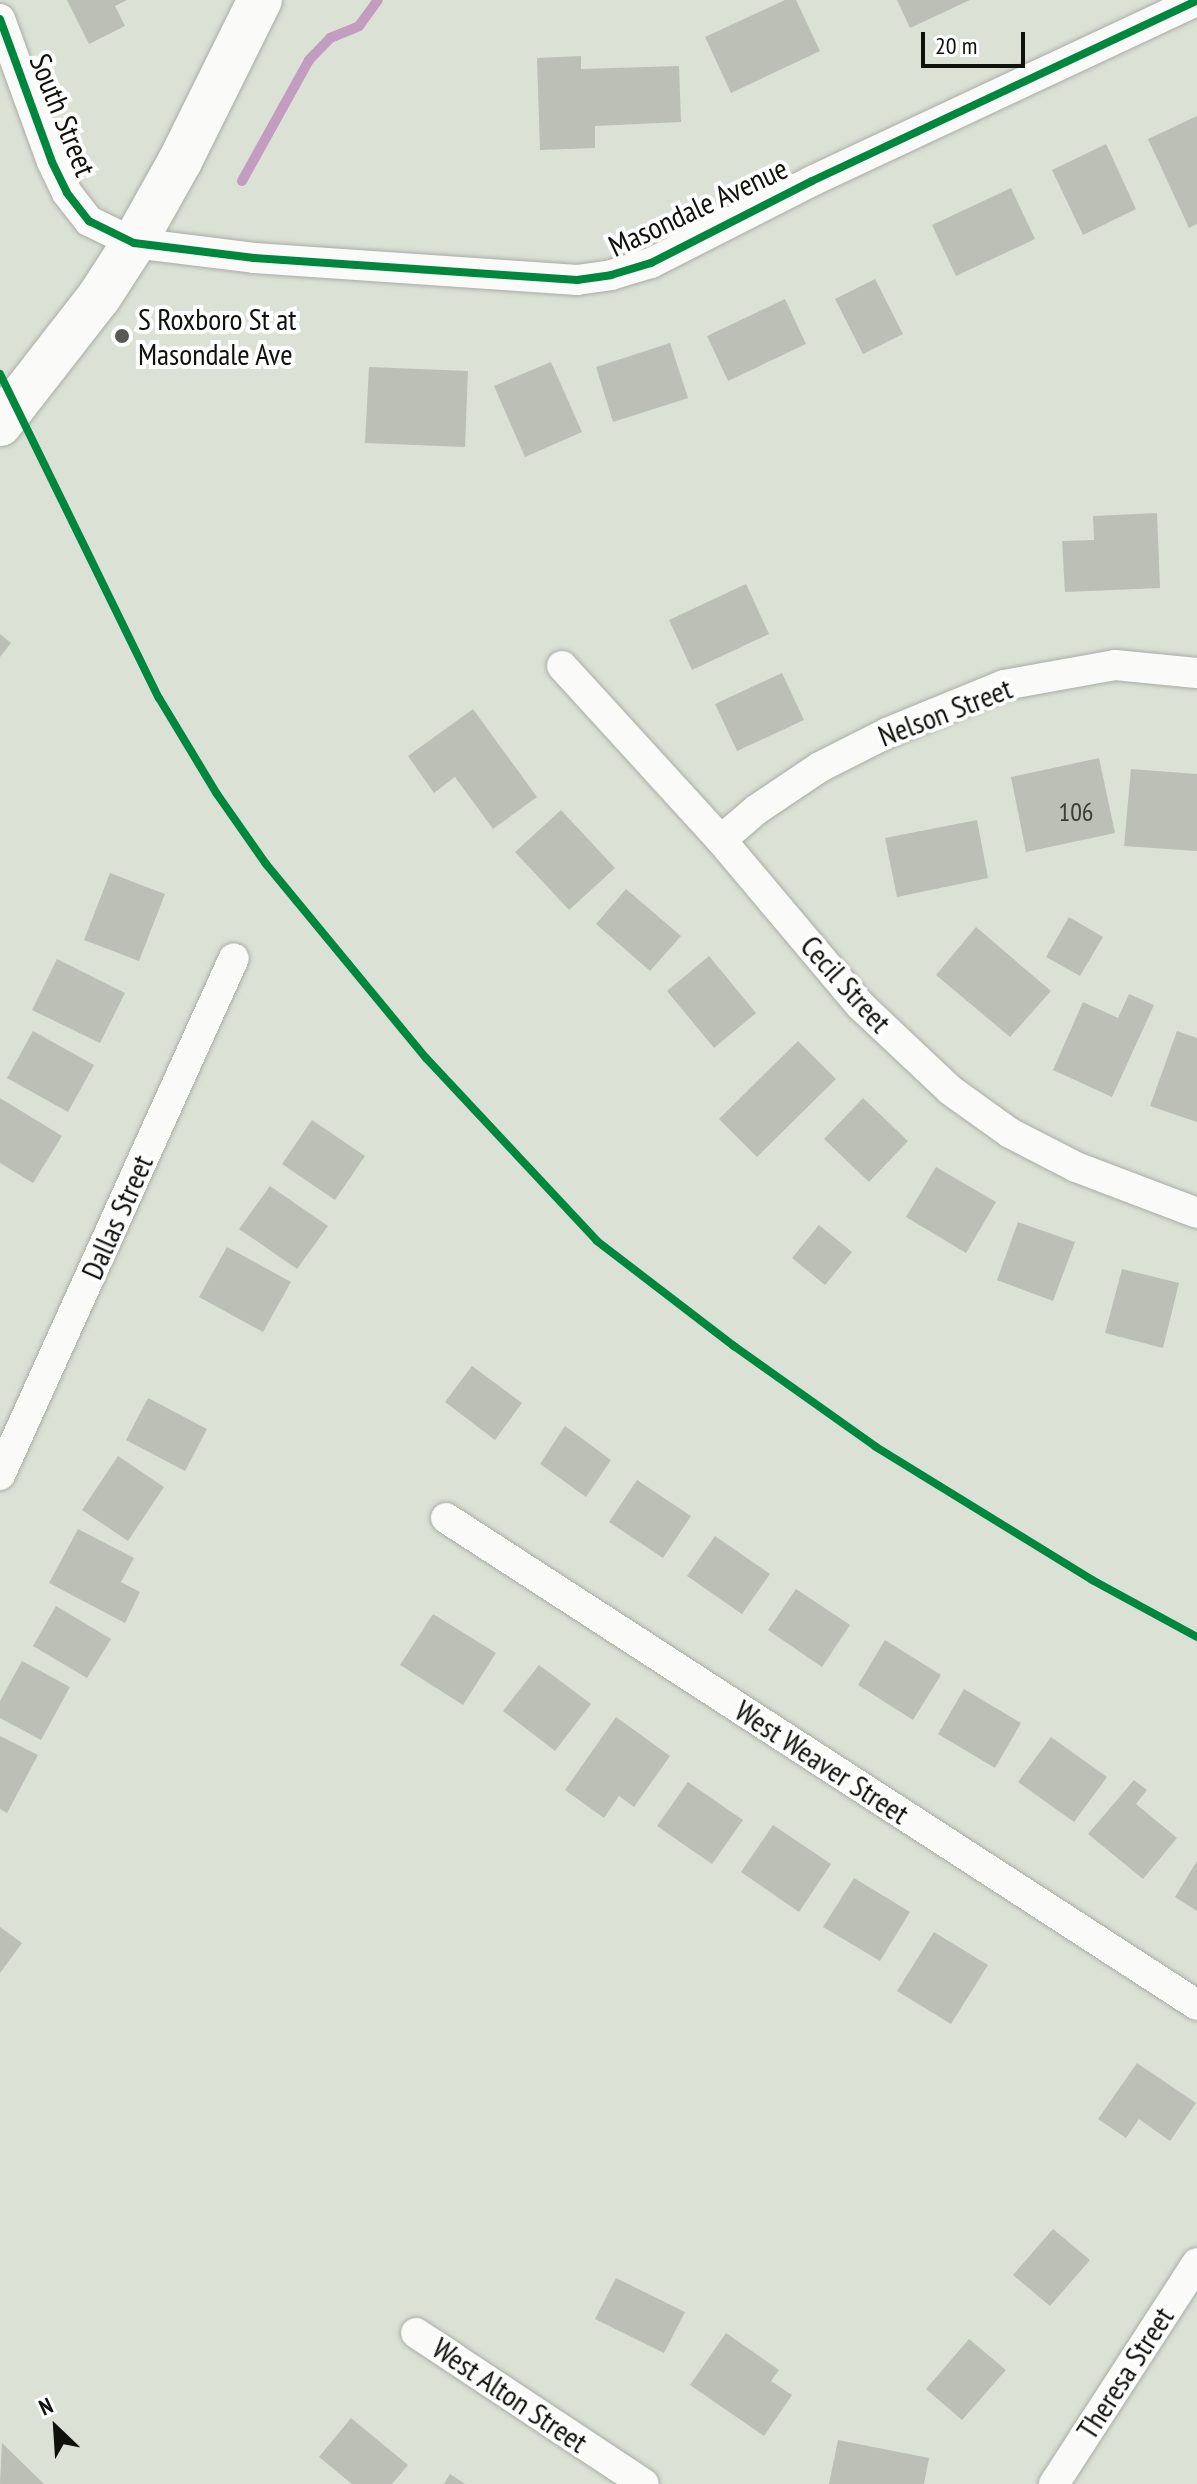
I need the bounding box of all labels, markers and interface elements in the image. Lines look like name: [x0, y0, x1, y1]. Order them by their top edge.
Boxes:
scale bar: [925, 16, 1029, 66]
text: 20 m: [935, 30, 977, 61]
street label: South Street: [22, 49, 104, 181]
street label: Masondale Avenue: [602, 150, 794, 264]
place label: S Roxboro St at Masondale Ave: [138, 301, 296, 372]
marker: S Roxboro St at Masondale Ave: [113, 327, 131, 345]
street label: Nelson Street: [873, 670, 1017, 754]
house number: 106: [1058, 796, 1094, 828]
street label: Cecil Street: [793, 928, 899, 1040]
street label: Dallas Street: [74, 1149, 160, 1285]
street label: West Weaver Street: [728, 1692, 916, 1832]
street label: Theresa Street: [1069, 2300, 1181, 2446]
street label: West Alton Street: [425, 2330, 595, 2460]
north arrow: [16, 2388, 96, 2468]
text: N: [35, 2391, 57, 2421]

